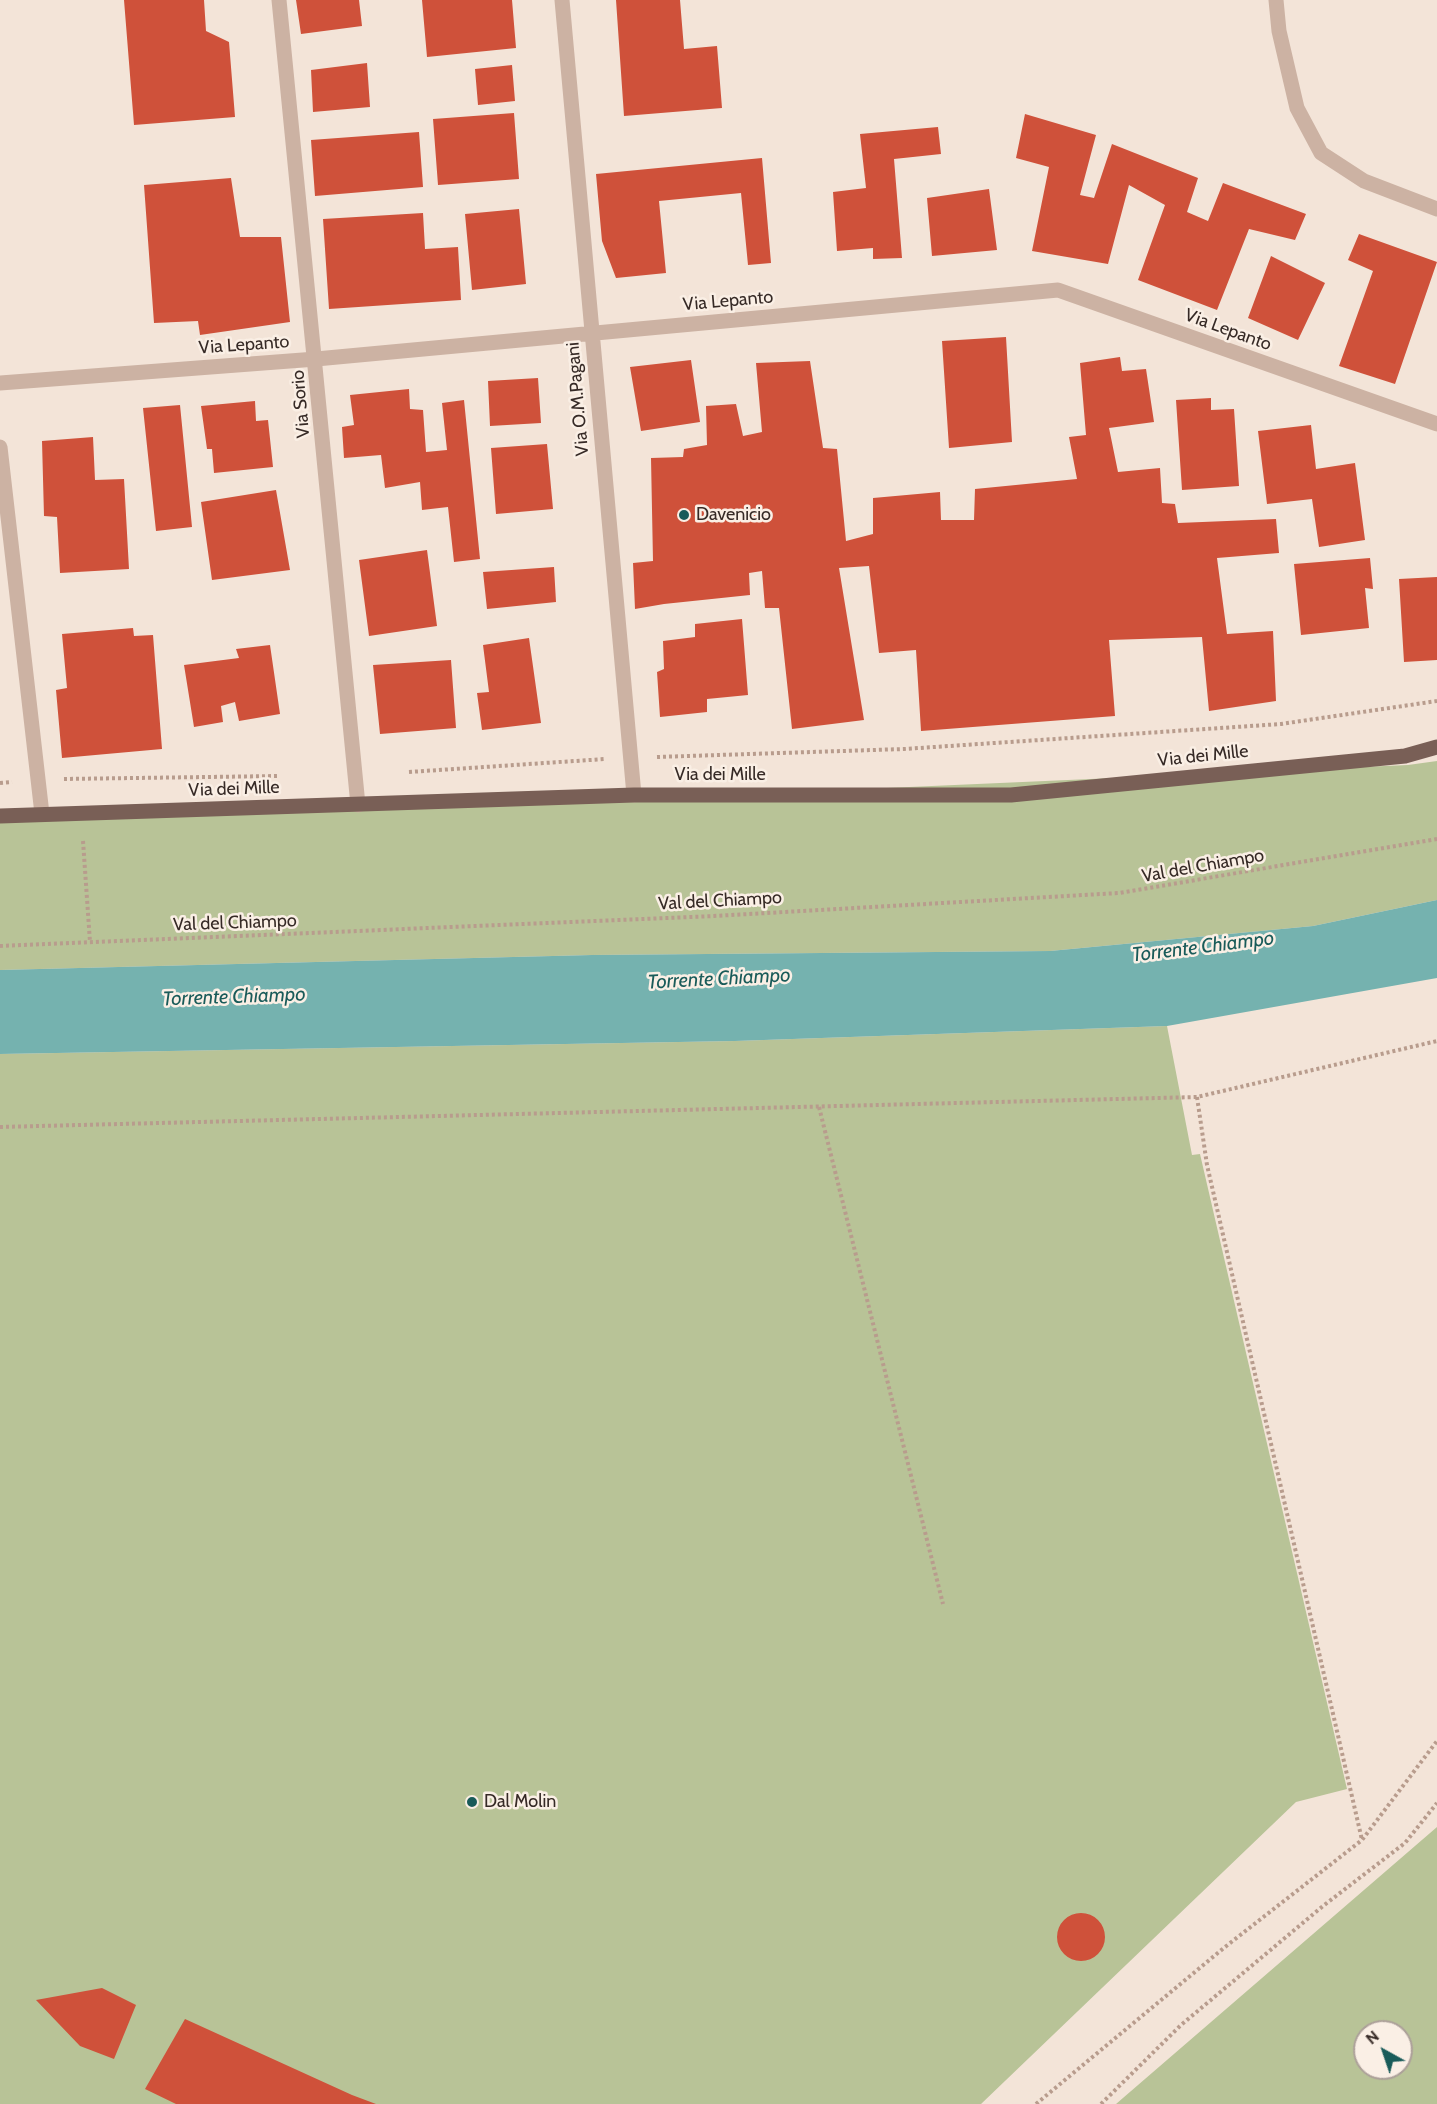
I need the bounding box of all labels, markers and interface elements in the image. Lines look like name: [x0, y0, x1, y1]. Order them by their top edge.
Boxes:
street label: Via Lepanto: [682, 286, 774, 316]
street label: Via Lepanto: [1182, 304, 1274, 356]
street label: Via Lepanto: [198, 331, 290, 359]
street label: Via O.M.Pagani: [562, 341, 594, 457]
street label: Via Sorio: [287, 369, 315, 439]
place label: Davenicio: [696, 504, 771, 526]
marker: Davenicio: [677, 508, 691, 522]
street label: Via dei Mille: [1157, 740, 1249, 772]
street label: Via dei Mille: [674, 764, 766, 786]
street label: Via dei Mille: [188, 777, 280, 801]
street label: Val del Chiampo: [1140, 845, 1266, 887]
street label: Val del Chiampo: [658, 887, 782, 915]
street label: Val del Chiampo: [173, 910, 297, 936]
water label: Torrente Chiampo: [1130, 926, 1276, 968]
water label: Torrente Chiampo: [647, 963, 791, 995]
water label: Torrente Chiampo: [162, 983, 306, 1011]
place label: Dal Molin: [484, 1791, 556, 1813]
marker: Dal Molin: [465, 1795, 479, 1809]
north arrow: [1353, 2020, 1413, 2080]
text: N: [1362, 2026, 1383, 2048]

